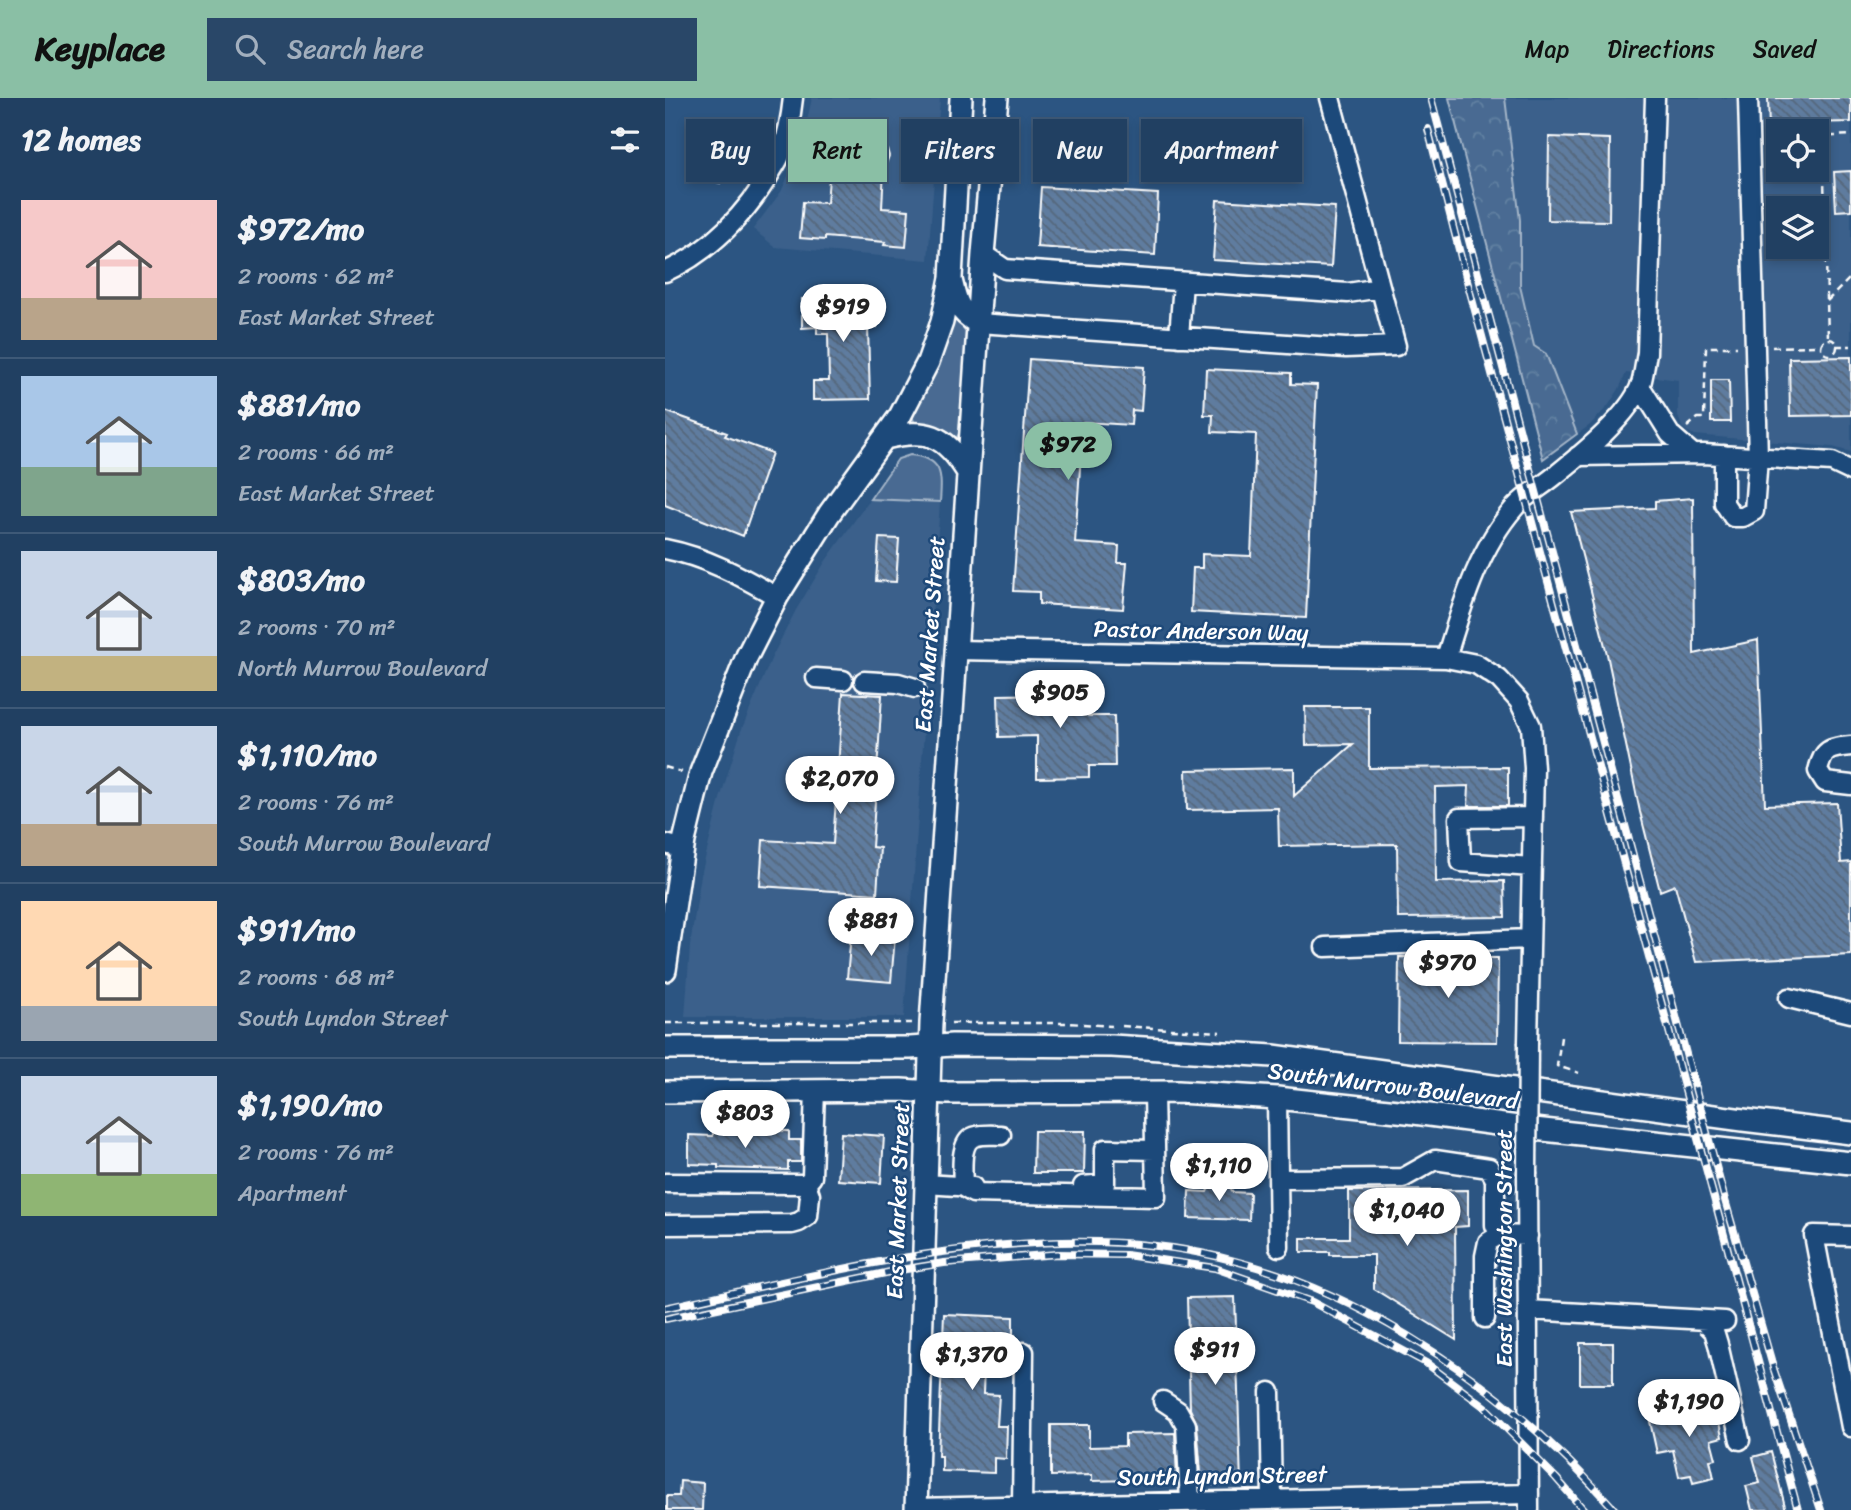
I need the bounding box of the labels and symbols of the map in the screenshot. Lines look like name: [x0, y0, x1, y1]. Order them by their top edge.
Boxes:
pin: $919: [802, 285, 884, 344]
pin: $972: [1027, 422, 1109, 482]
street label: East Market Street: [903, 534, 957, 734]
street label: Pastor Anderson Way: [1093, 609, 1309, 653]
pin: $905: [1019, 670, 1101, 730]
pin: $2,070: [783, 756, 897, 816]
pin: $881: [830, 898, 912, 958]
pin: $970: [1407, 940, 1489, 1000]
street label: South Murrow Boulevard: [1266, 1050, 1522, 1122]
pin: $803: [704, 1090, 786, 1150]
street label: East Market Street: [874, 1102, 922, 1300]
street label: East Washington Street: [1484, 1129, 1525, 1367]
pin: $1,110: [1162, 1144, 1276, 1203]
pin: $1,040: [1350, 1188, 1464, 1248]
pin: $911: [1174, 1328, 1256, 1387]
pin: $1,370: [915, 1332, 1029, 1392]
pin: $1,190: [1632, 1380, 1746, 1439]
street label: South Lyndon Street: [1117, 1454, 1329, 1498]

